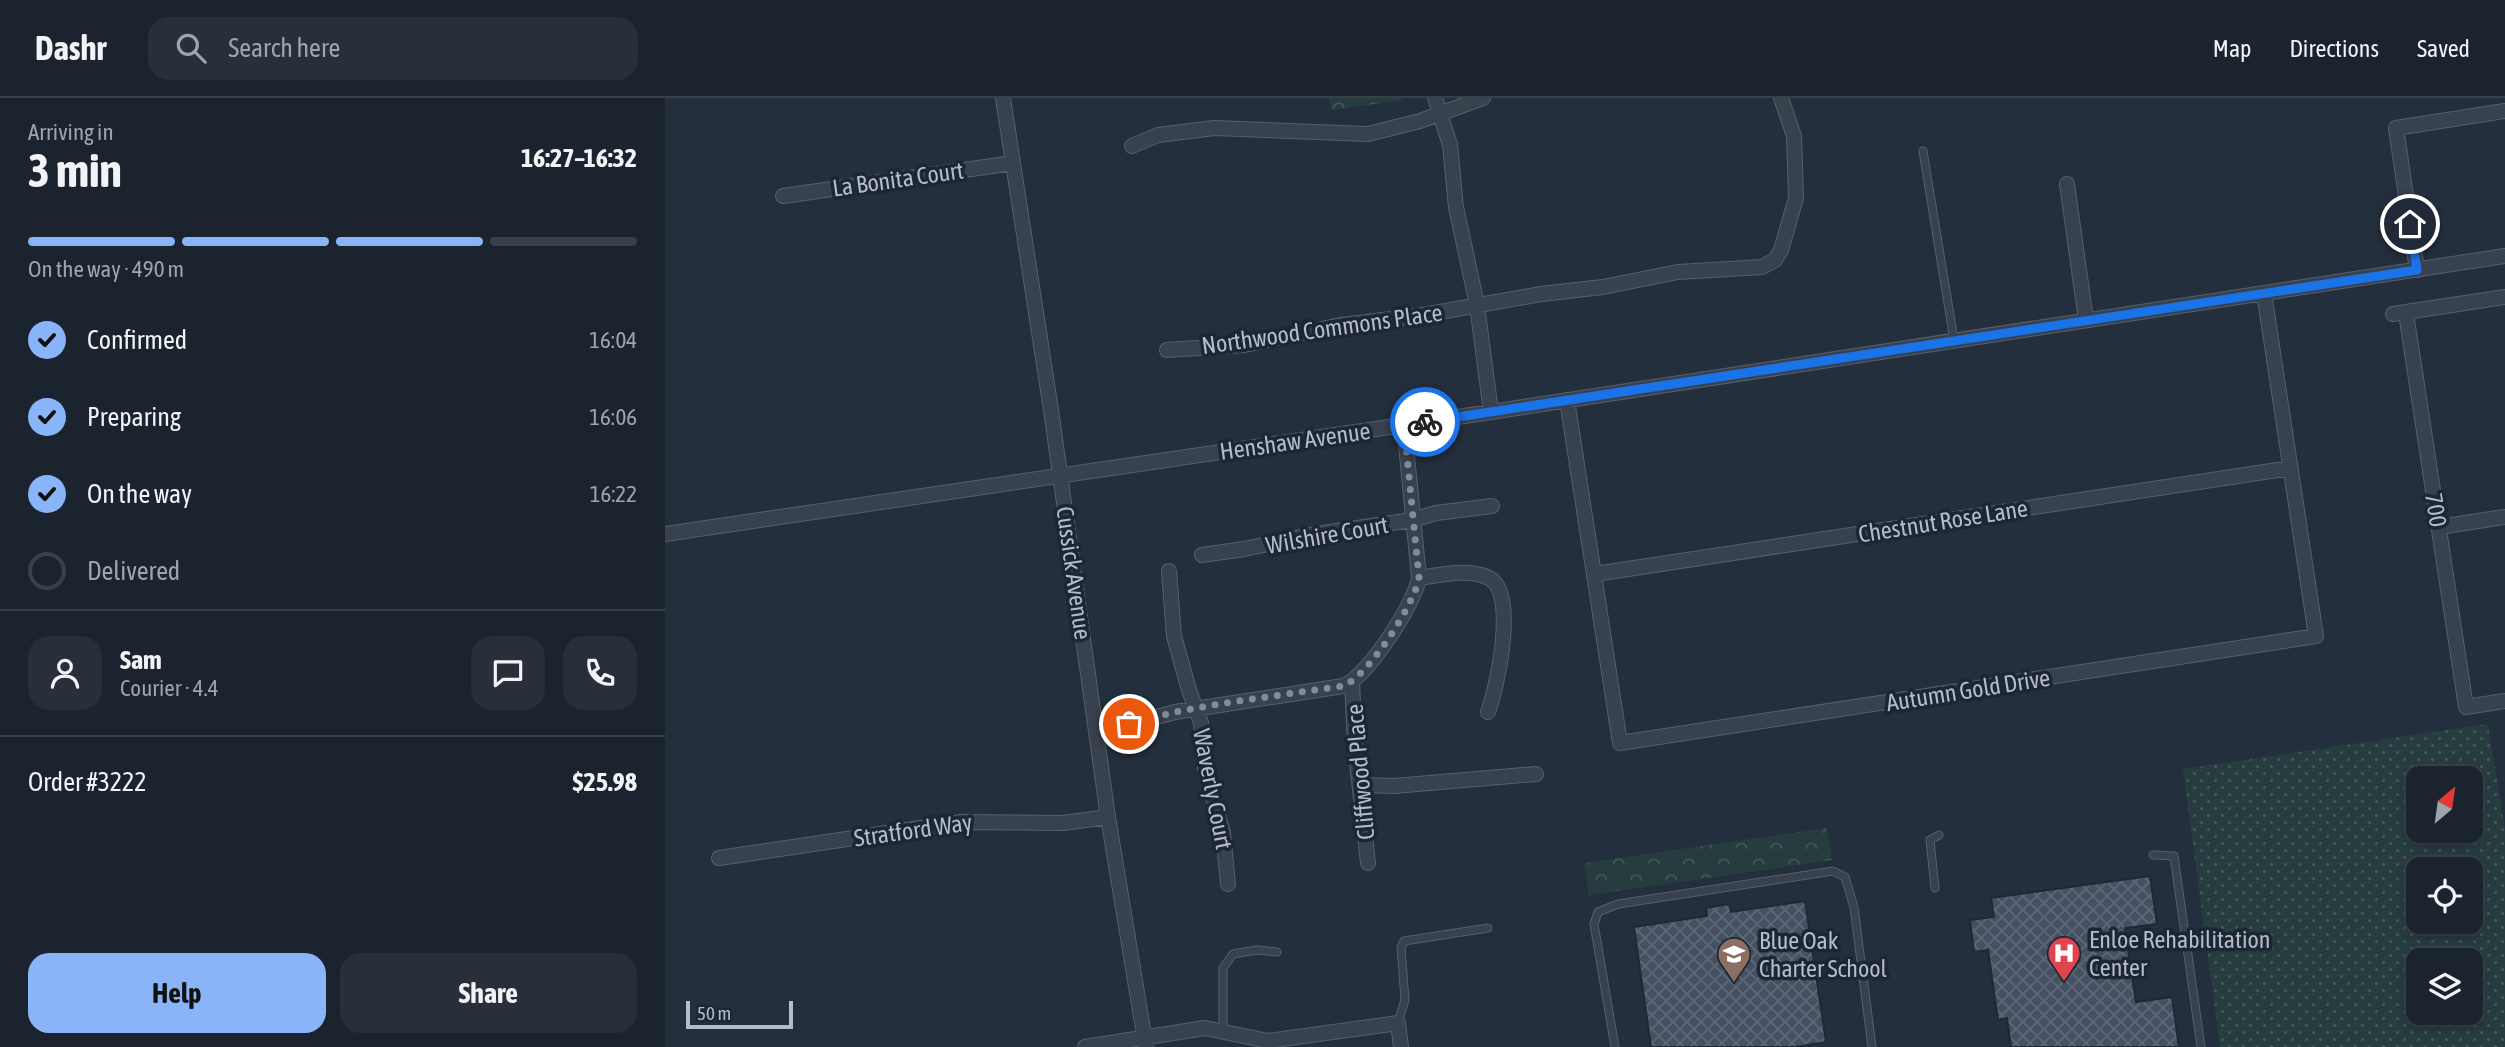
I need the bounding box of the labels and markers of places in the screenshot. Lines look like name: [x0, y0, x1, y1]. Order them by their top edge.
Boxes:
pin: [2380, 194, 2440, 254]
pin: [1099, 694, 1159, 754]
place label: Enloe Rehabilitation Center: [2089, 926, 2270, 981]
place label: Blue Oak Charter School: [1759, 927, 1888, 982]
hospital icon: Enloe Rehabilitation Center: [2045, 934, 2083, 983]
school or university icon: Blue Oak Charter School: [1715, 935, 1753, 984]

